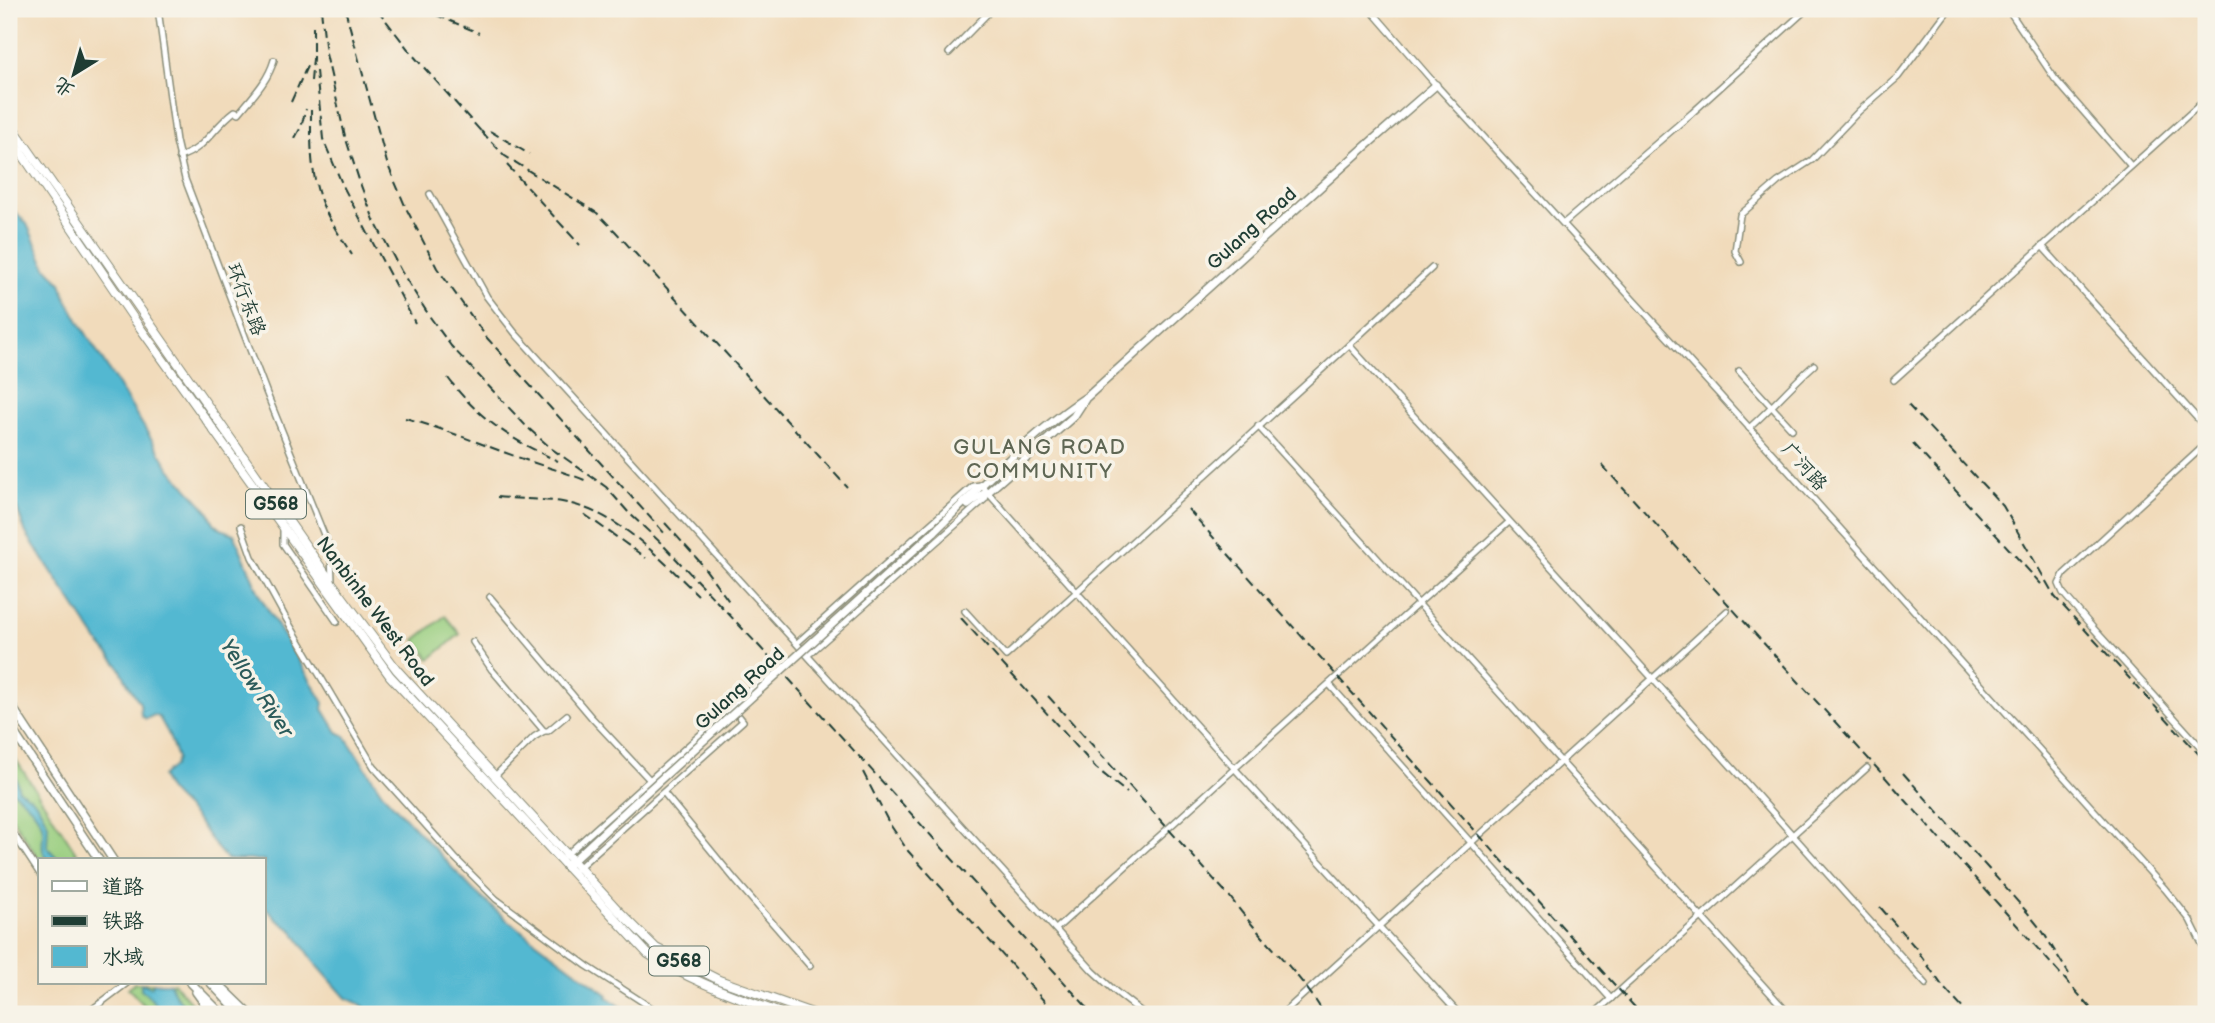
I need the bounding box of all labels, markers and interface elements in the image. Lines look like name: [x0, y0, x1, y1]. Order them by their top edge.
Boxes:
north arrow: [38, 38, 108, 108]
text: 北: [50, 71, 79, 101]
street label: Gulang Road: [1203, 183, 1301, 275]
street label: 环行东路: [221, 260, 270, 339]
district label: GULANG ROAD COMMUNITY: [953, 435, 1127, 484]
street label: 广河路: [1776, 438, 1832, 496]
road number: G568: [246, 490, 306, 518]
street label: Nanbinhe West Road: [311, 532, 439, 691]
water label: Yellow River: [215, 634, 299, 743]
street label: Gulang Road: [691, 643, 789, 735]
legend: [38, 858, 266, 984]
text: 道路: [102, 875, 144, 900]
text: 铁路: [102, 909, 144, 934]
text: 水域: [102, 945, 144, 970]
road number: G568: [649, 946, 709, 976]

